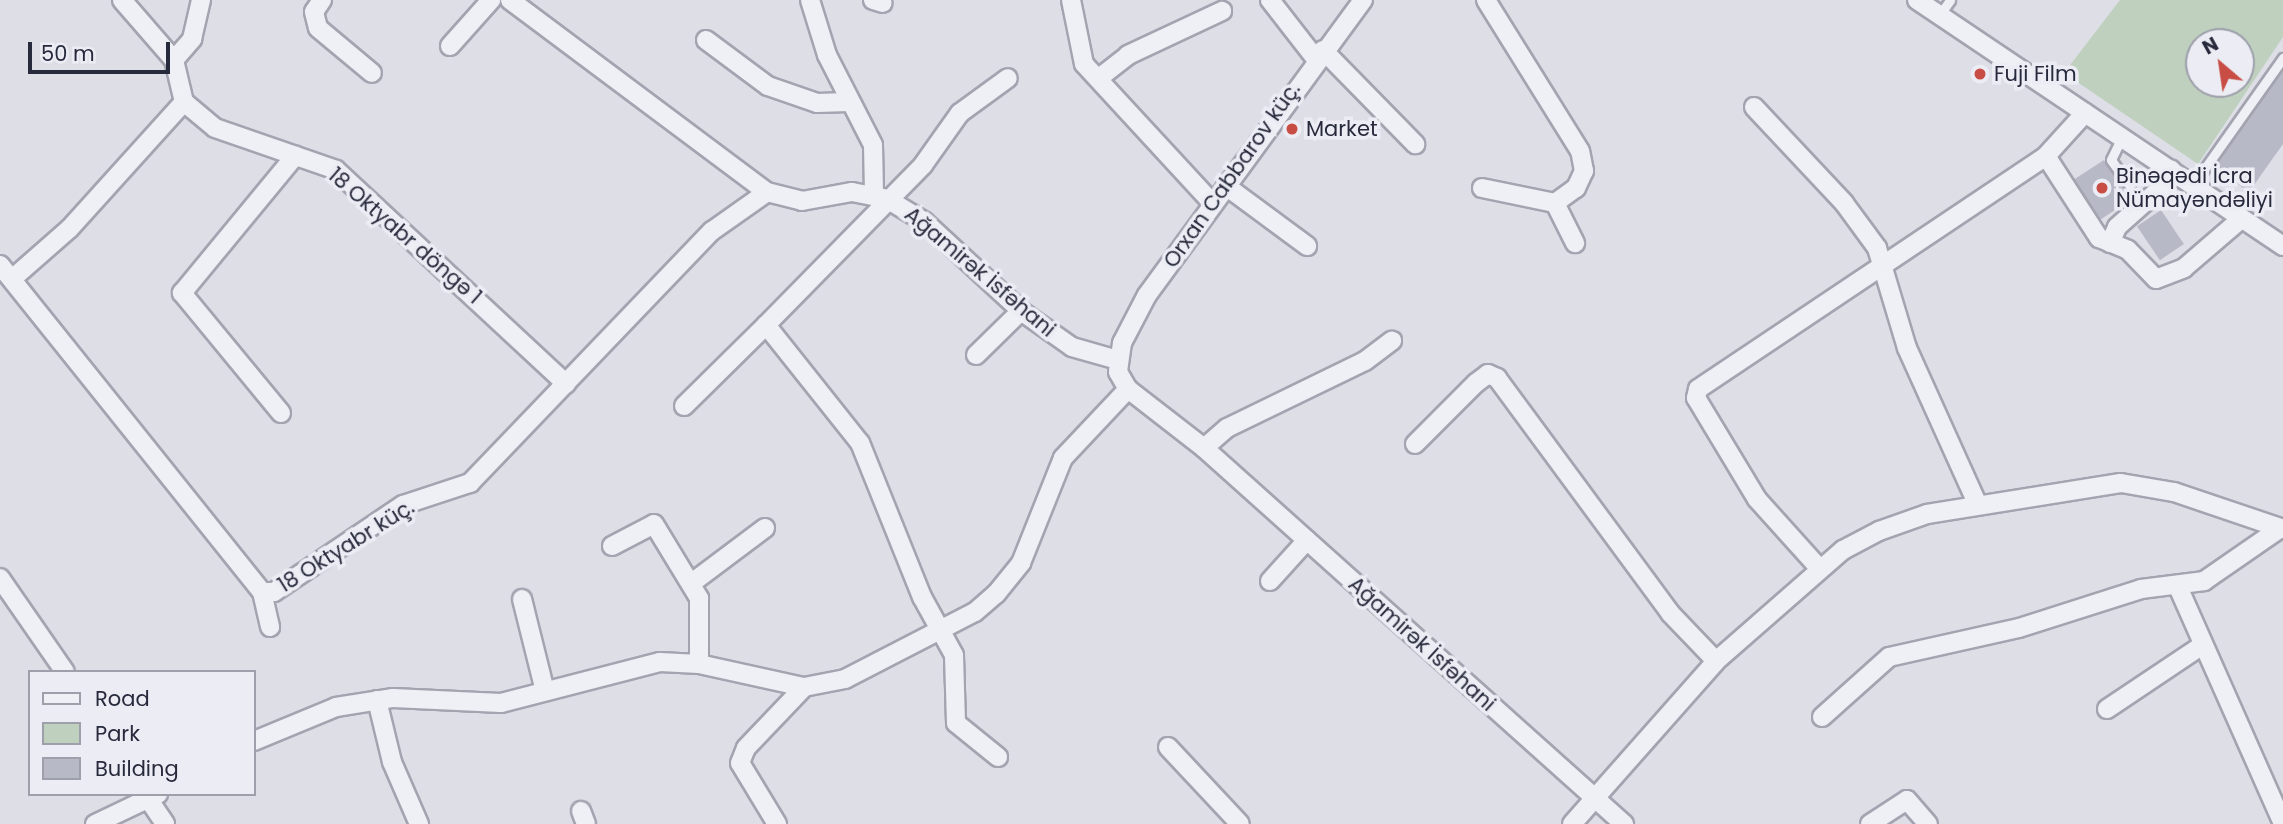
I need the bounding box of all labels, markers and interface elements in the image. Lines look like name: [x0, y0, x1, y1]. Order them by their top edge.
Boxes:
scale bar: [32, 28, 173, 72]
north arrow: [2185, 28, 2255, 98]
text: N: [2198, 31, 2223, 61]
text: 50 m: [41, 39, 95, 68]
place label: Fuji Film: [1994, 61, 2077, 87]
marker: Fuji Film: [1972, 66, 1988, 82]
street label: Orxan Cabbarov küç.: [1158, 77, 1306, 273]
place label: Market: [1306, 116, 1378, 142]
marker: Market: [1284, 121, 1300, 137]
street label: 18 Oktyabr döngə 1: [323, 163, 487, 309]
place label: Binəqədi İcra Nümayəndəliyi: [2116, 163, 2273, 213]
marker: Binəqədi İcra Nümayəndəliyi: [2094, 180, 2110, 196]
street label: Ağamirək İsfəhani: [900, 202, 1060, 342]
street label: 18 Oktyabr küç.: [273, 494, 419, 598]
street label: Ağamirək İsfəhani: [1343, 571, 1501, 717]
legend: [28, 670, 256, 796]
text: Road: [95, 684, 150, 713]
text: Park: [95, 719, 140, 748]
text: Building: [95, 754, 179, 783]

